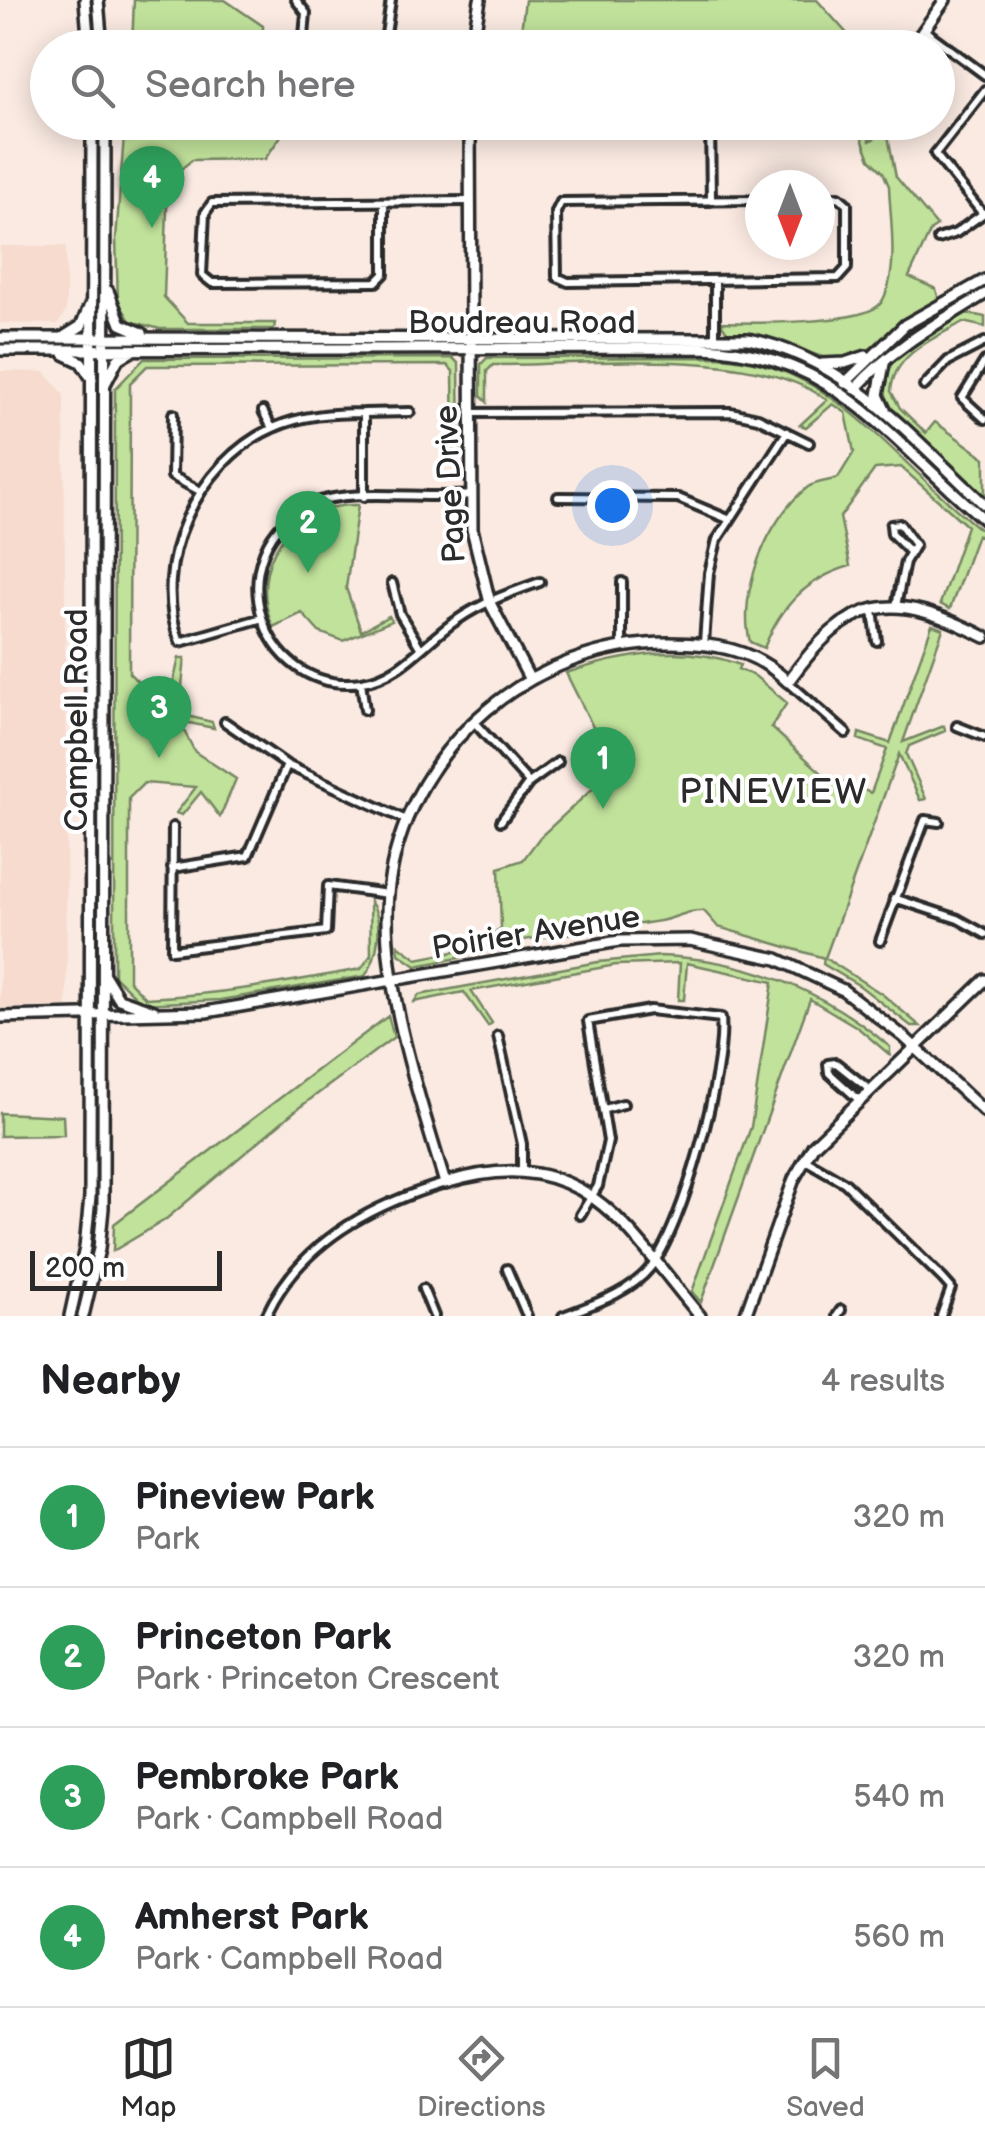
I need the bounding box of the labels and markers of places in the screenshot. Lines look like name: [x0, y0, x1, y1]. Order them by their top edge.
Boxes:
pin: 4: [120, 146, 184, 228]
pin: 2: [276, 490, 340, 573]
pin: 3: [126, 676, 192, 758]
pin: 1: [570, 726, 636, 809]

